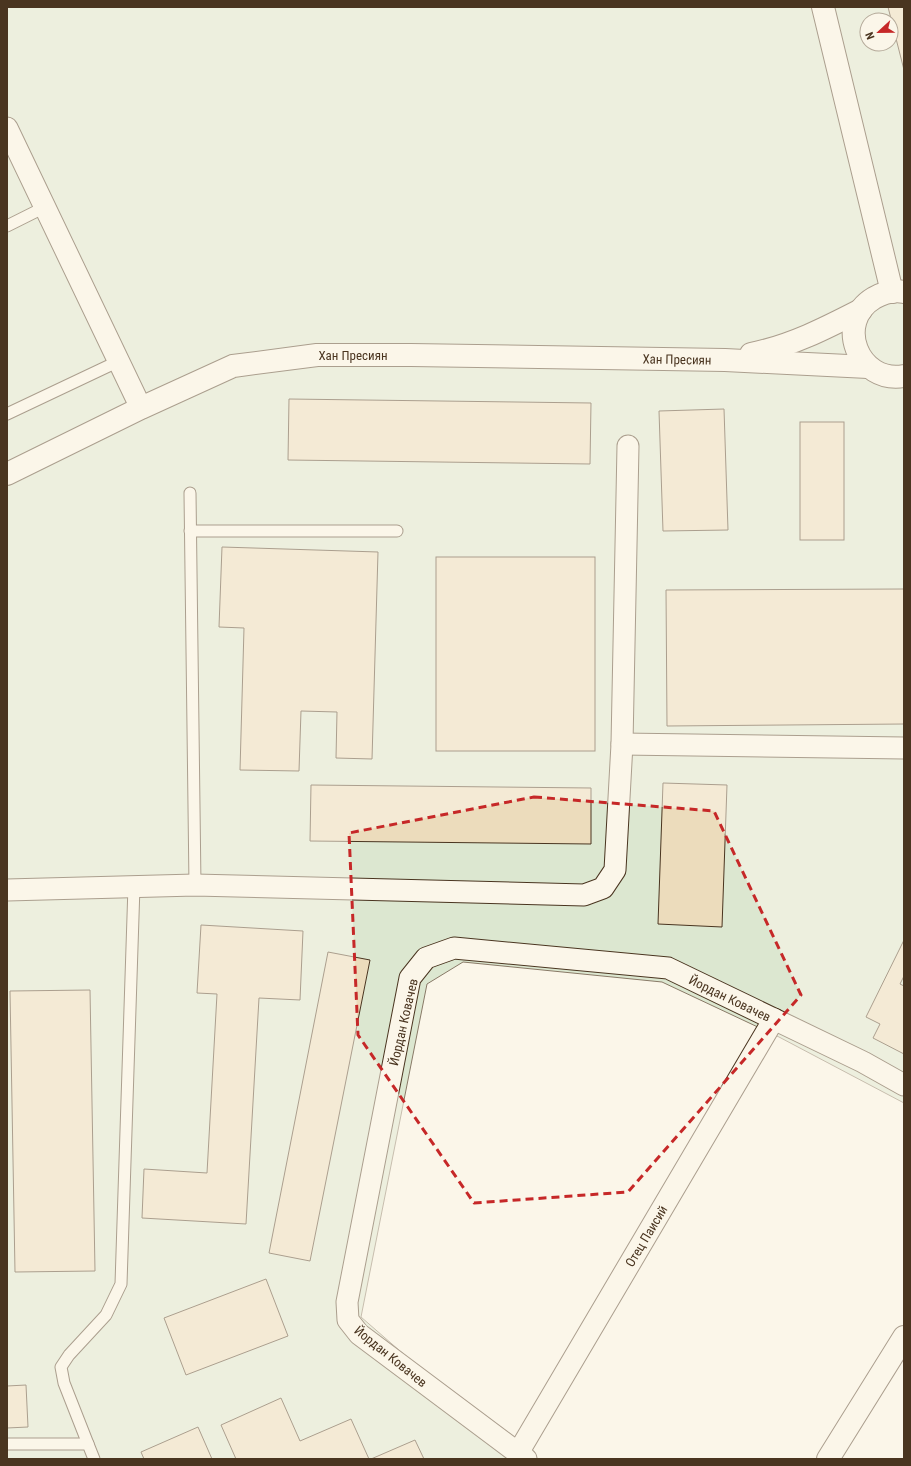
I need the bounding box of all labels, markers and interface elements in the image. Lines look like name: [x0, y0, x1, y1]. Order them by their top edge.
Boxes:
north arrow: [859, 12, 899, 52]
text: N: [863, 30, 877, 41]
street label: Хан Пресиян: [318, 348, 388, 363]
street label: Хан Пресиян: [642, 351, 712, 368]
street label: Йордан Ковачев: [687, 972, 773, 1025]
street label: Йордан Ковачев: [386, 977, 421, 1067]
street label: Отец Паисий: [622, 1203, 671, 1270]
street label: Йордан Ковачев: [351, 1323, 430, 1390]

